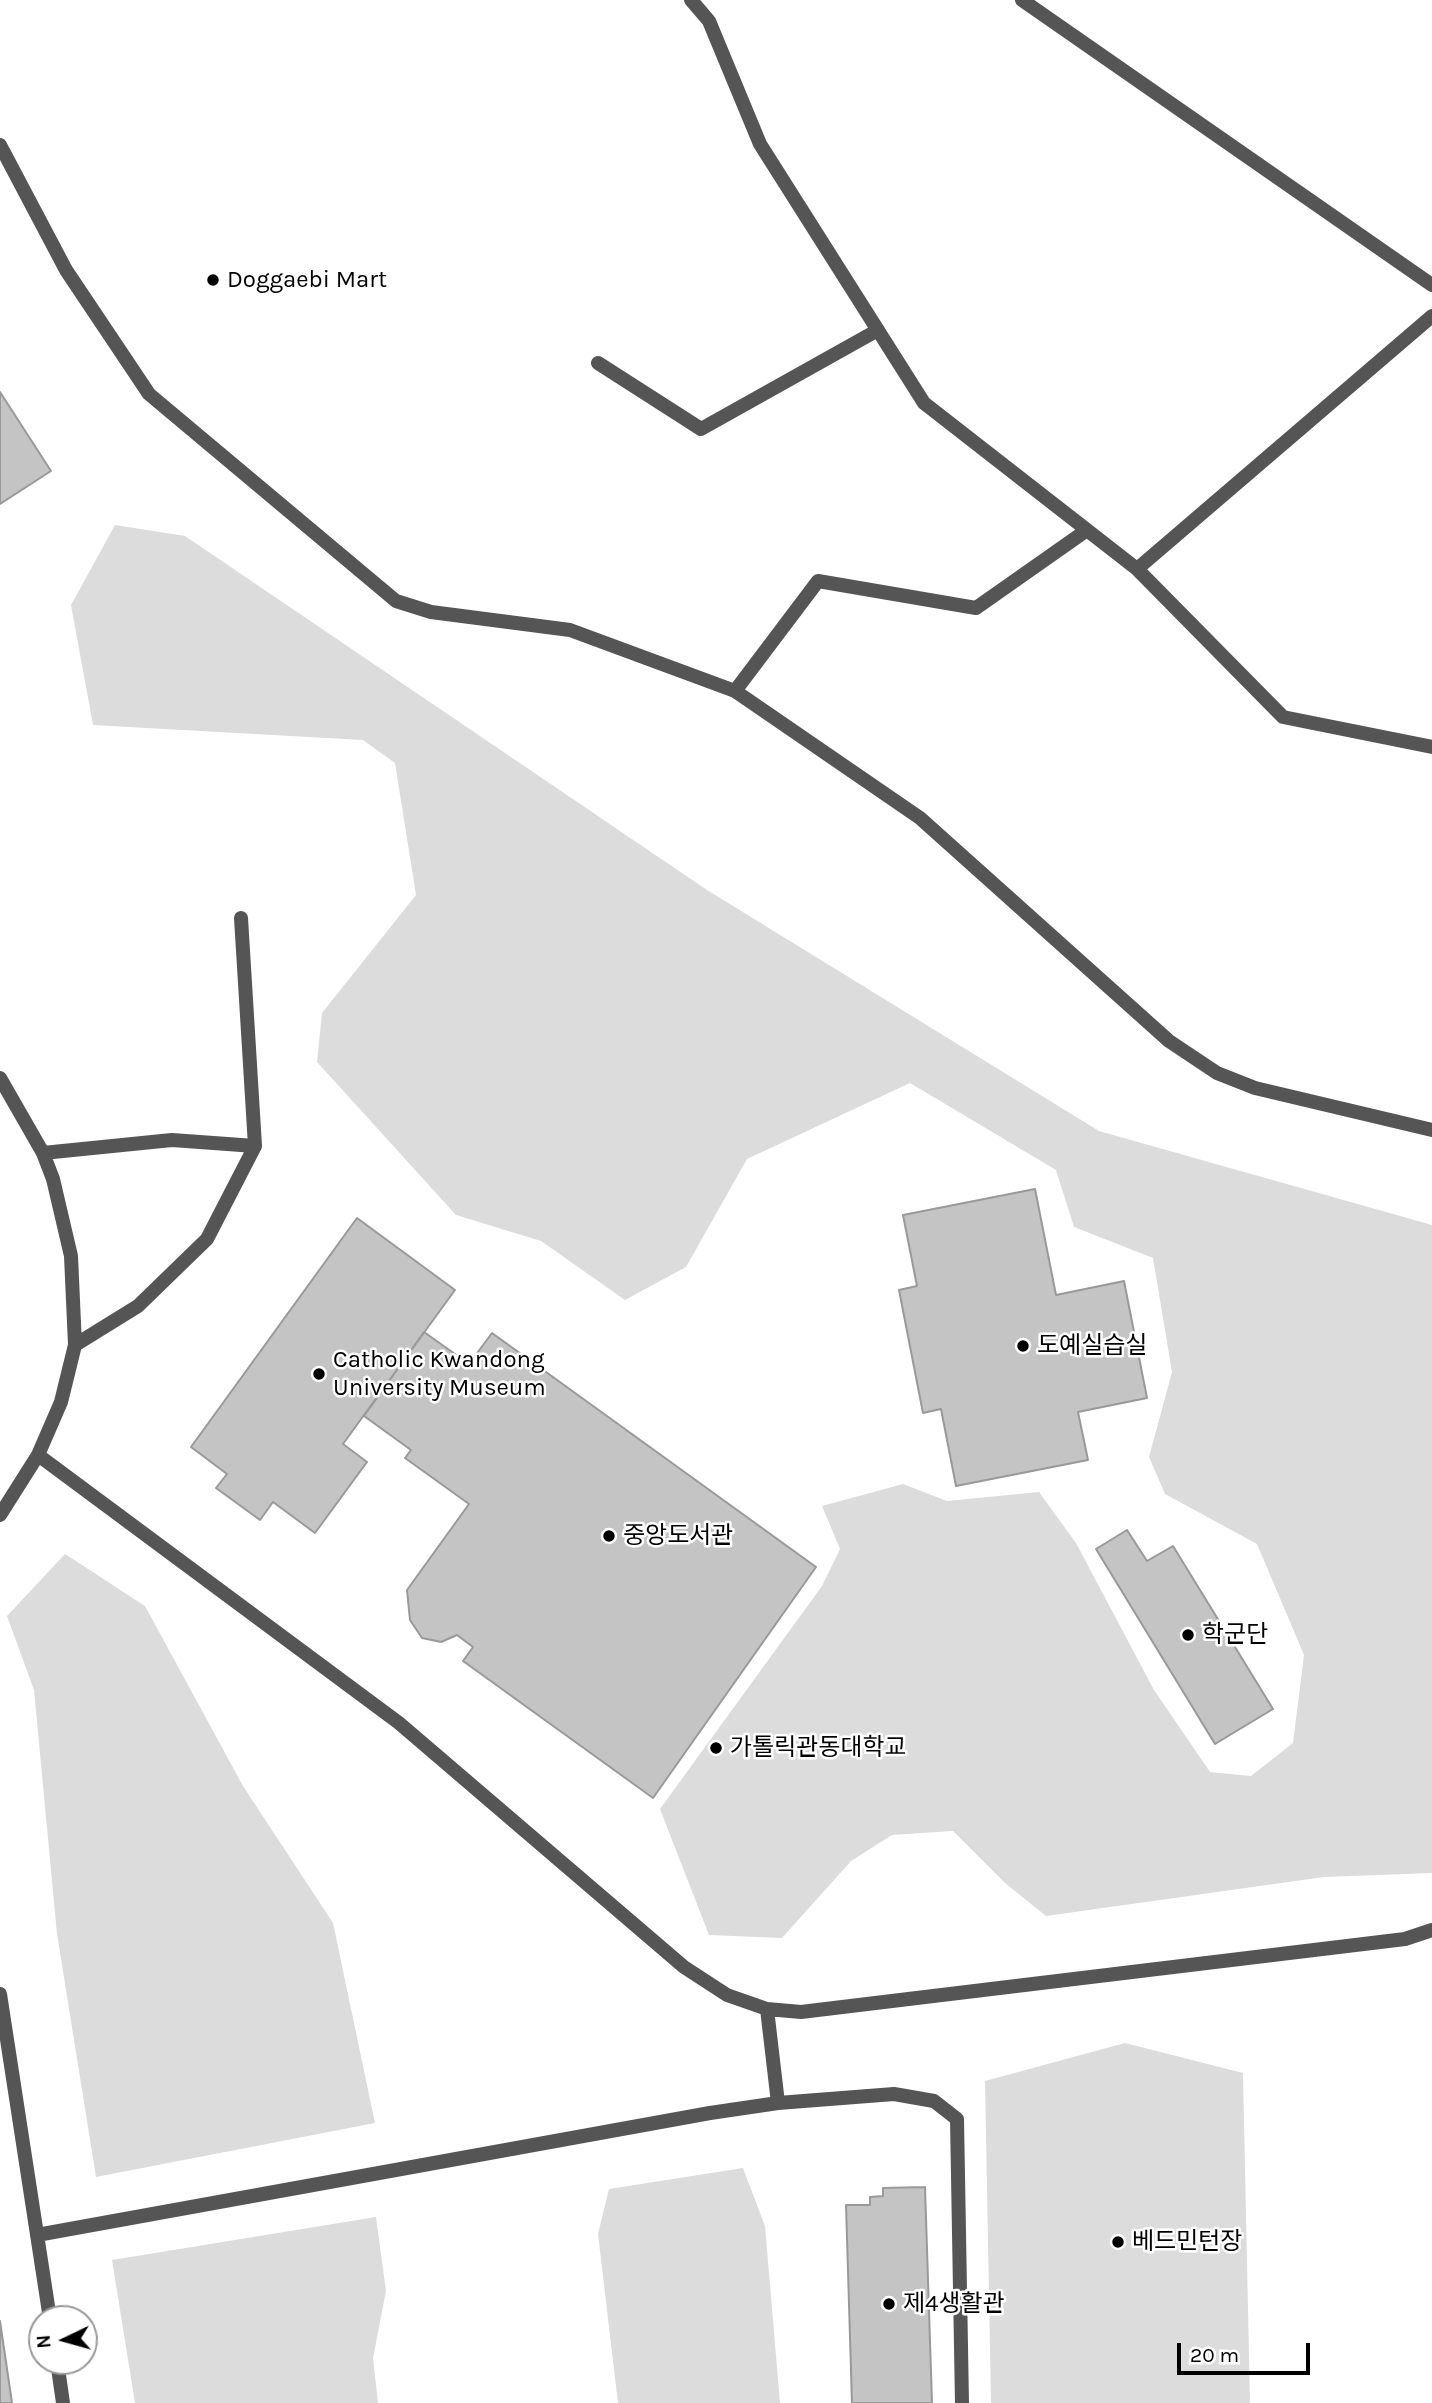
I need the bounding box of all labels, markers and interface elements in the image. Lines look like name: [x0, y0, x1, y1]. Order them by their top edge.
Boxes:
place label: Doggaebi Mart: [227, 266, 387, 294]
marker: Doggaebi Mart: [205, 272, 221, 288]
place label: 도예실습실: [1037, 1332, 1147, 1360]
marker: 도예실습실: [1015, 1338, 1031, 1354]
place label: Catholic Kwandong University Museum: [333, 1346, 546, 1402]
marker: Catholic Kwandong University Museum: [311, 1366, 327, 1382]
place label: 중앙도서관: [623, 1522, 733, 1550]
marker: 중앙도서관: [601, 1528, 617, 1544]
place label: 학군단: [1202, 1621, 1268, 1649]
marker: 학군단: [1180, 1627, 1196, 1643]
place label: 가톨릭관동대학교: [730, 1734, 907, 1762]
marker: 가톨릭관동대학교: [708, 1740, 724, 1756]
place label: 베드민턴장: [1132, 2228, 1242, 2256]
marker: 베드민턴장: [1110, 2234, 1126, 2250]
place label: 제4생활관: [903, 2290, 1005, 2318]
marker: 제4생활관: [881, 2296, 897, 2312]
north arrow: [28, 2305, 98, 2375]
scale bar: [1180, 2330, 1313, 2374]
text: N: [33, 2334, 56, 2349]
text: 20 m: [1190, 2343, 1239, 2367]

